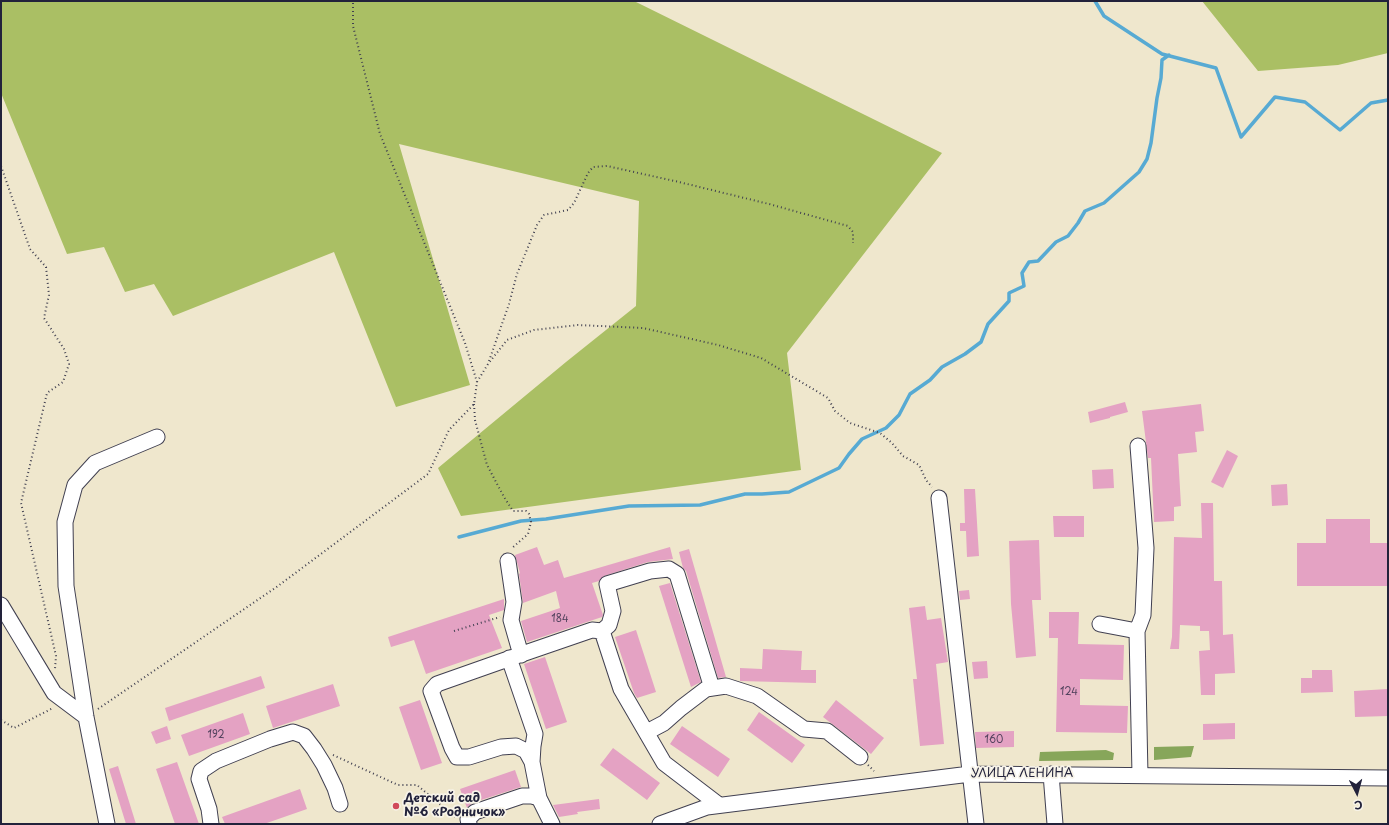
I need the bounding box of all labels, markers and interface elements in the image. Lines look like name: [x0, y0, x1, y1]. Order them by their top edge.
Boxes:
house number: 184: [551, 613, 569, 625]
house number: 124: [1060, 686, 1078, 698]
house number: 192: [207, 729, 225, 741]
house number: 160: [985, 734, 1003, 746]
street label: УЛИЦА ЛЕНИНА: [971, 767, 1073, 781]
north arrow: [1337, 773, 1377, 813]
place label: Детский сад №6 «Родничок»: [404, 792, 505, 820]
text: С: [1353, 797, 1363, 814]
marker: Детский сад №6 «Родничок»: [391, 801, 401, 811]

